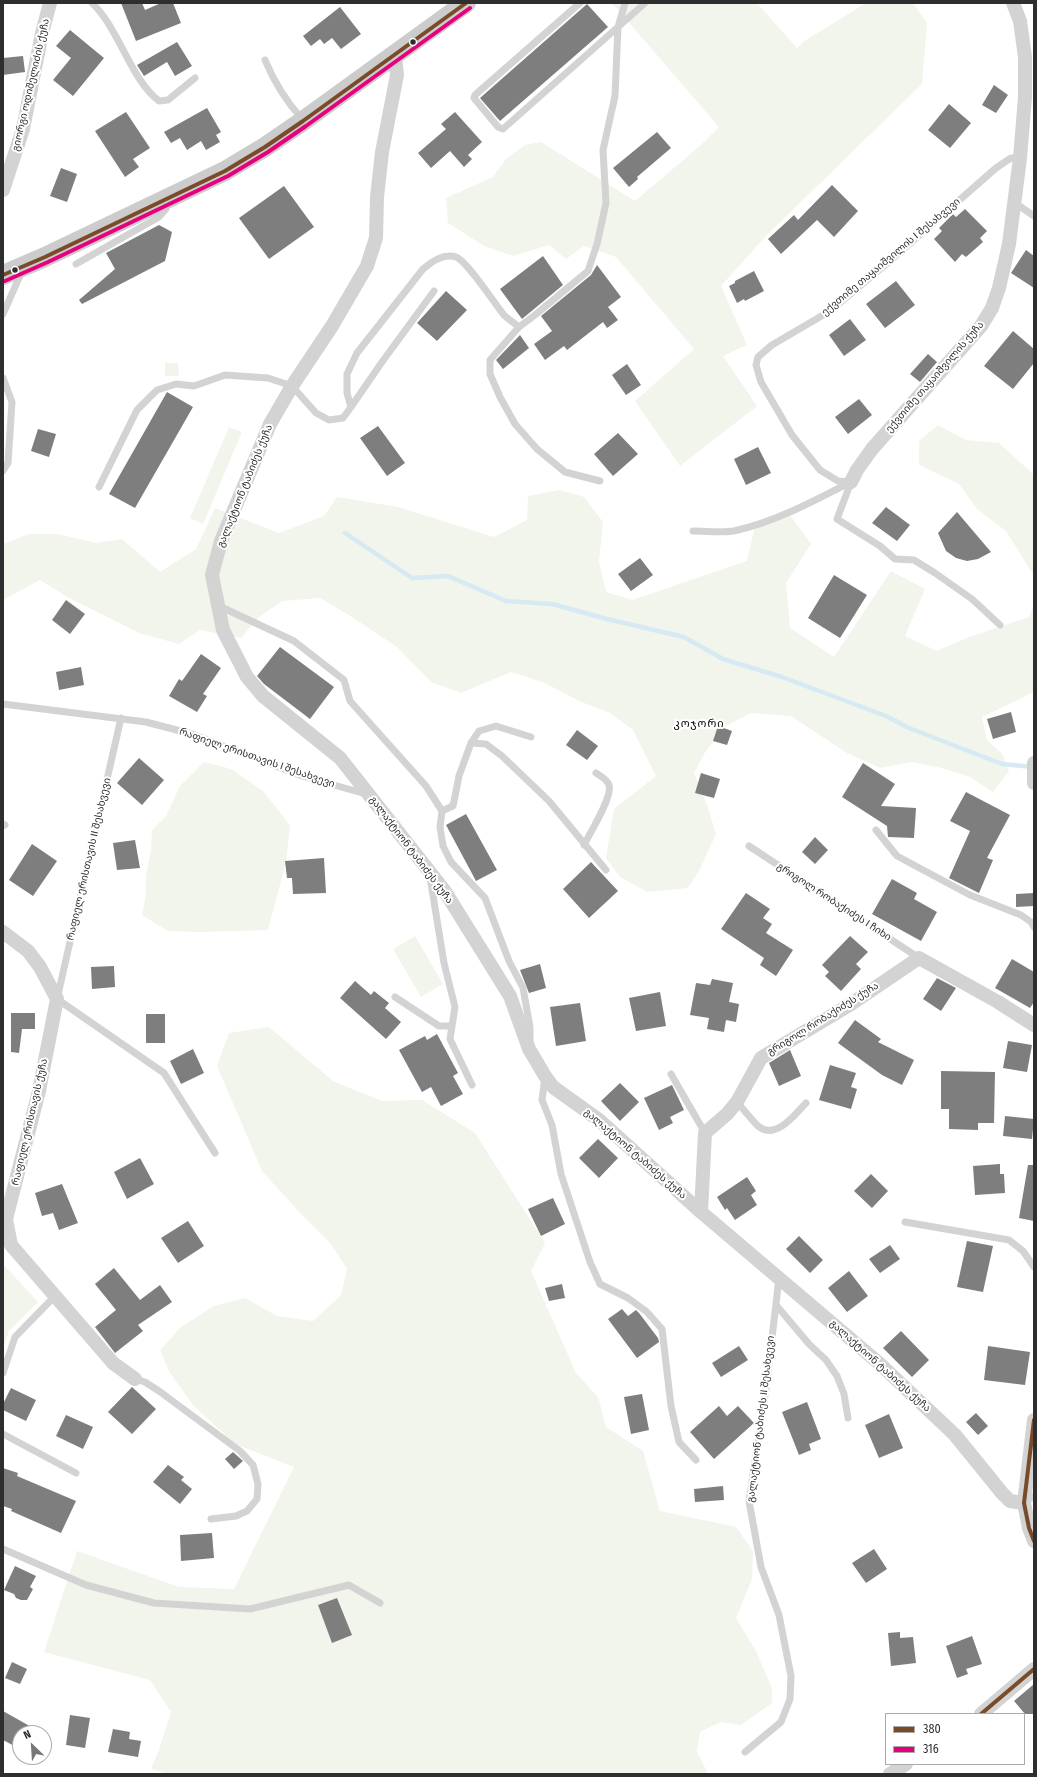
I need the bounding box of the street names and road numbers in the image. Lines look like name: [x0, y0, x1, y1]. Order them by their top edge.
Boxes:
street label: გიორგი ოდიშელიძის ქუჩა: [10, 17, 52, 153]
street label: ექვთიმე თაყაიშვილის I შესახვევი: [819, 195, 963, 319]
street label: ექვთიმე თაყაიშვილის ქუჩა: [883, 319, 987, 435]
street label: გალაქტიონ ტაბიძეს ქუჩა: [215, 423, 275, 549]
street label: რაფიელ ერისთავის I შესახვევი: [178, 726, 336, 790]
street label: რაფიელ ერისთავის II შესახვევი: [64, 777, 114, 941]
street label: გალაქტიონ ტაბიძეს ქუჩა: [367, 794, 455, 906]
street label: გრიგოლ რობაქიძეს I ჩიხი: [775, 860, 893, 944]
street label: გრიგოლ რობაქიძეს ქუჩა: [765, 980, 881, 1058]
street label: რაფიელ ერისთავის ქუჩა: [10, 1057, 50, 1187]
street label: გალაქტიონ ტაბიძეს ქუჩა: [581, 1106, 689, 1202]
street label: გალაქტიონ ტაბიძეს ქუჩა: [827, 1318, 933, 1414]
street label: გალაქტიონ ტაბიძეს II შესახვევი: [745, 1335, 777, 1503]

